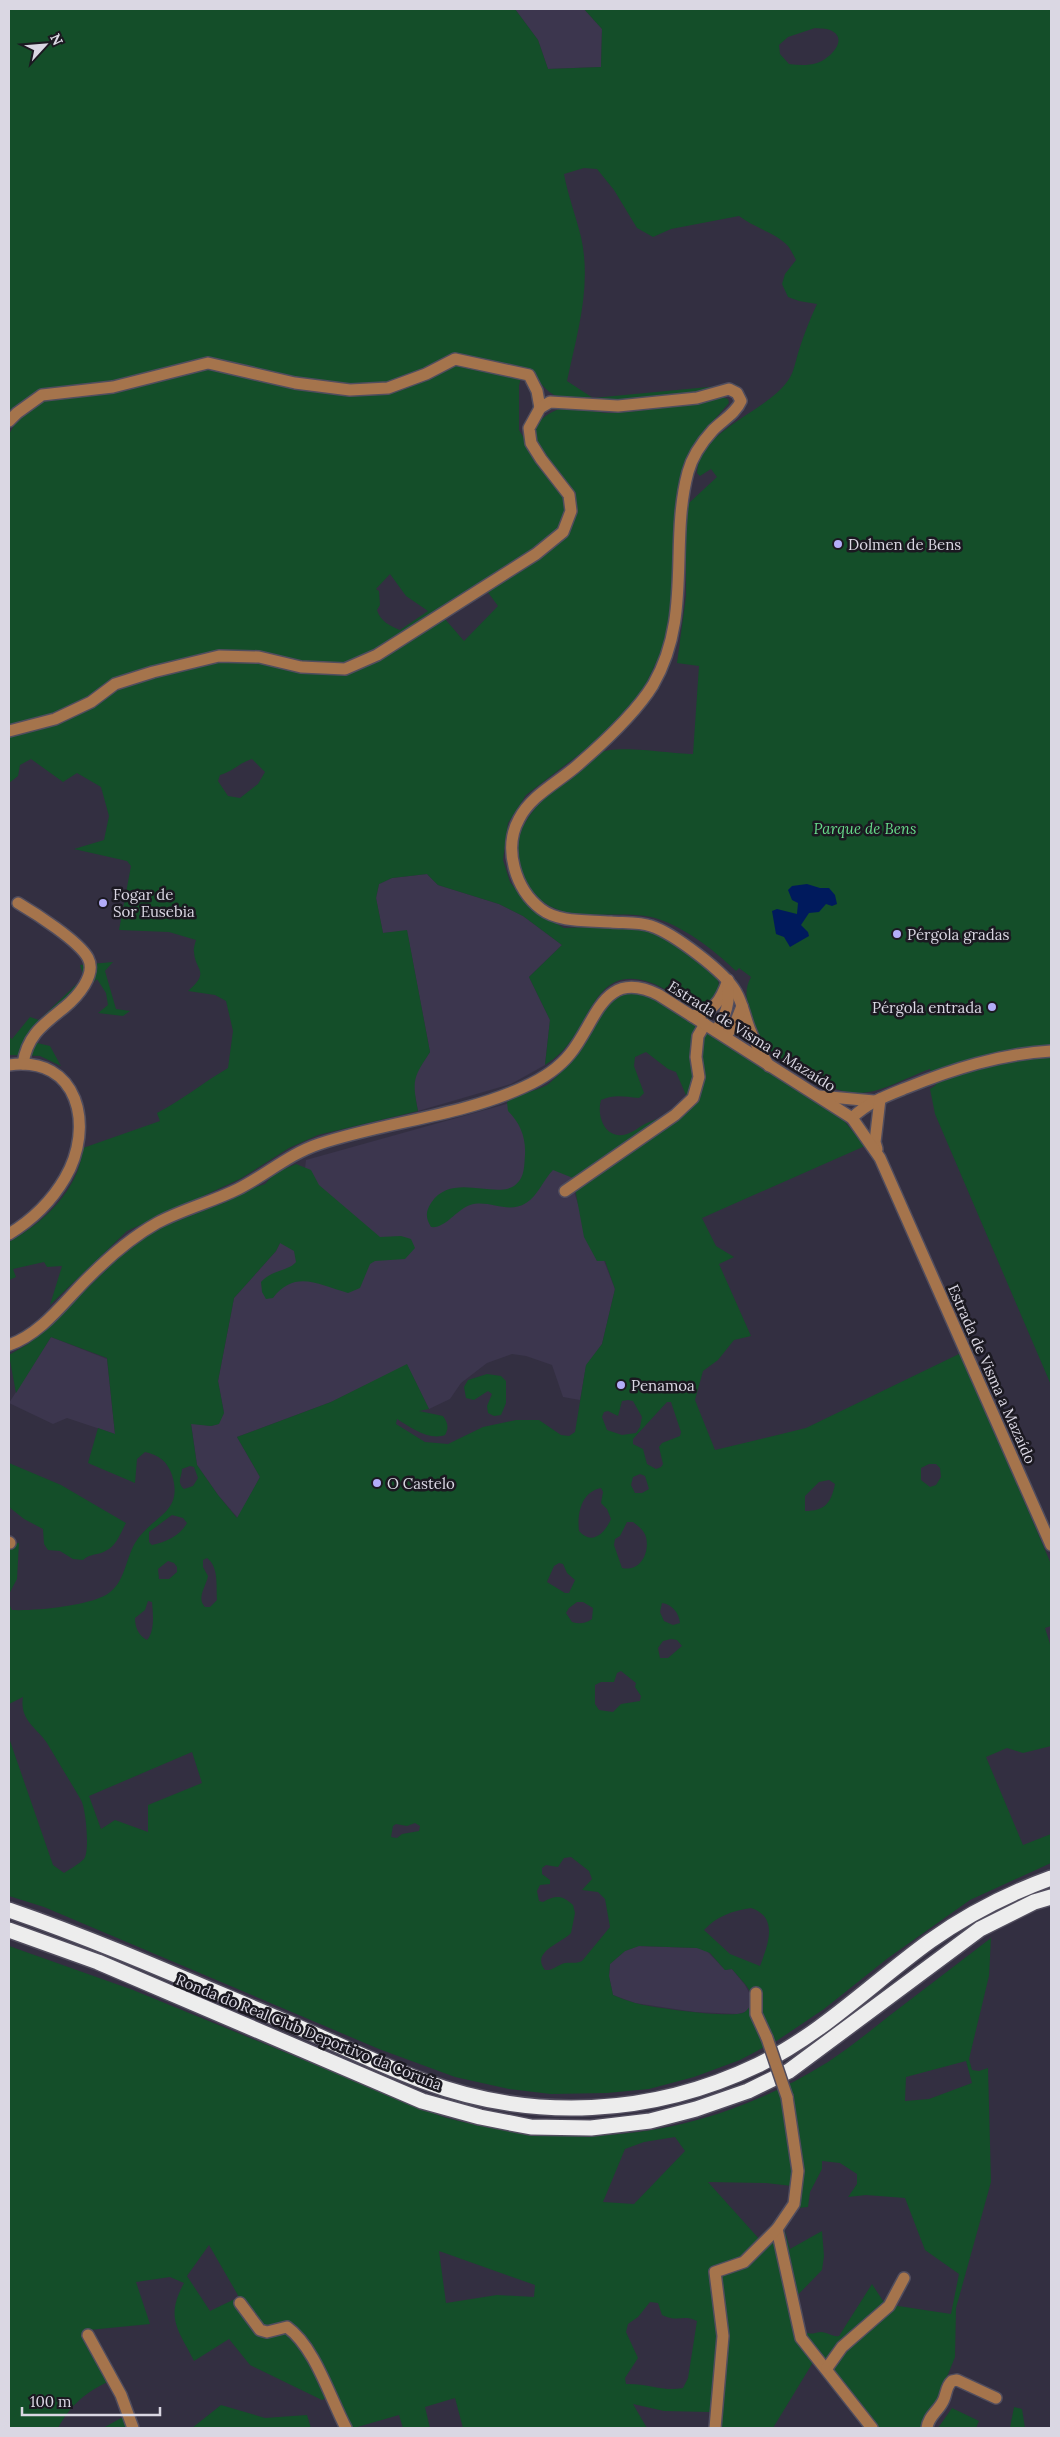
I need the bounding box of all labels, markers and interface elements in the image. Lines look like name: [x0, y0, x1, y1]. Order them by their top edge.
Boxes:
north arrow: [20, 20, 70, 70]
text: N: [46, 30, 67, 48]
place label: Dolmen de Bens: [848, 535, 961, 554]
marker: Dolmen de Bens: [832, 538, 844, 550]
park label: Parque de Bens: [814, 819, 917, 838]
place label: Fogar de Sor Eusebia: [113, 885, 195, 921]
marker: Fogar de Sor Eusebia: [97, 897, 109, 909]
place label: Pérgola gradas: [907, 925, 1009, 944]
marker: Pérgola gradas: [891, 928, 903, 940]
street label: Estrada de Visma a Mazaído: [665, 976, 840, 1096]
place label: Pérgola entrada: [872, 998, 982, 1017]
marker: Pérgola entrada: [986, 1001, 998, 1013]
street label: Estrada de Visma a Mazaído: [944, 1281, 1040, 1467]
place label: Penamoa: [631, 1376, 695, 1395]
marker: Penamoa: [615, 1379, 627, 1391]
place label: O Castelo: [387, 1474, 455, 1493]
marker: O Castelo: [371, 1477, 383, 1489]
street label: Ronda do Real Club Deportivo da Coruña: [173, 1970, 445, 2094]
scale bar: [22, 2384, 160, 2416]
text: 100 m: [30, 2392, 71, 2411]

